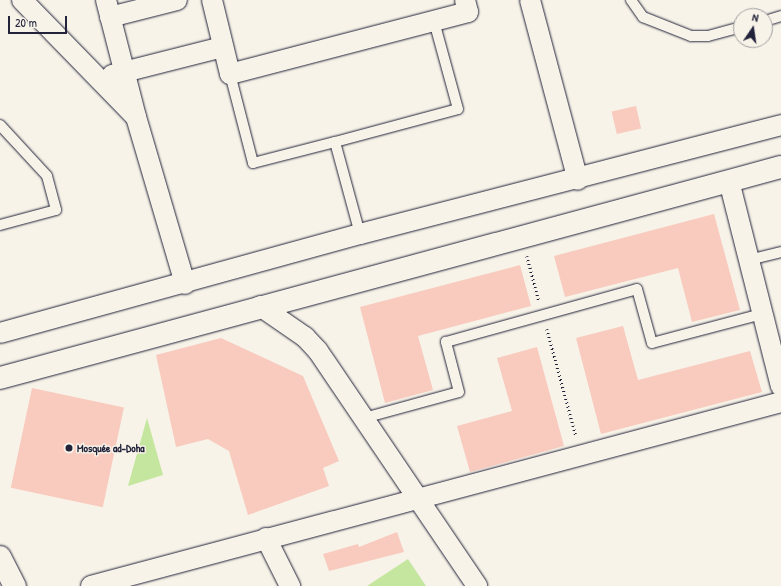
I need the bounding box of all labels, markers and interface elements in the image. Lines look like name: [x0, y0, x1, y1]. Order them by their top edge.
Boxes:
scale bar: [10, 8, 69, 34]
north arrow: [733, 8, 773, 48]
text: N: [751, 10, 760, 25]
text: 20 m: [15, 14, 37, 31]
place label: Mosquée ad-Doha: [77, 441, 145, 455]
marker: Mosquée ad-Doha: [64, 443, 74, 453]

